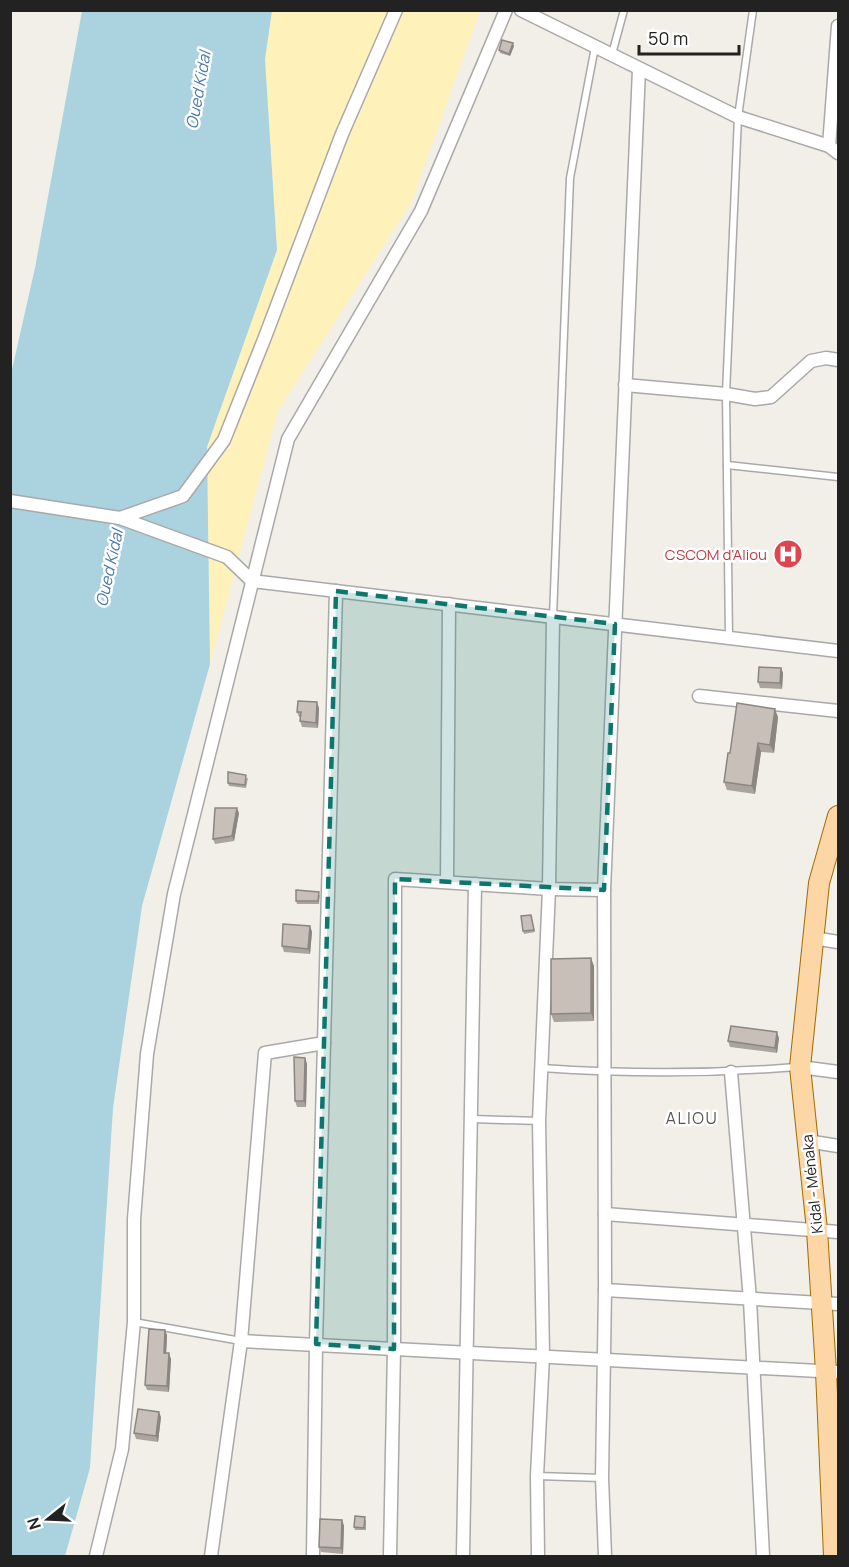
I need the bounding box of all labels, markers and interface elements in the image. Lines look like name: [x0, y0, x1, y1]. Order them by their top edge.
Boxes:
scale bar: [639, 18, 740, 56]
text: 50 m: [648, 26, 688, 50]
water label: Oued Kidal: [180, 47, 216, 131]
water label: Oued Kidal: [90, 525, 128, 609]
hospital icon: CSCOM d'Aliou: [772, 538, 804, 570]
place label: CSCOM d'Aliou: [665, 544, 767, 565]
district label: ALIOU: [666, 1107, 718, 1129]
street label: Kidal - Ménaka: [796, 1133, 828, 1235]
north arrow: [18, 1489, 78, 1549]
text: N: [21, 1515, 46, 1533]

